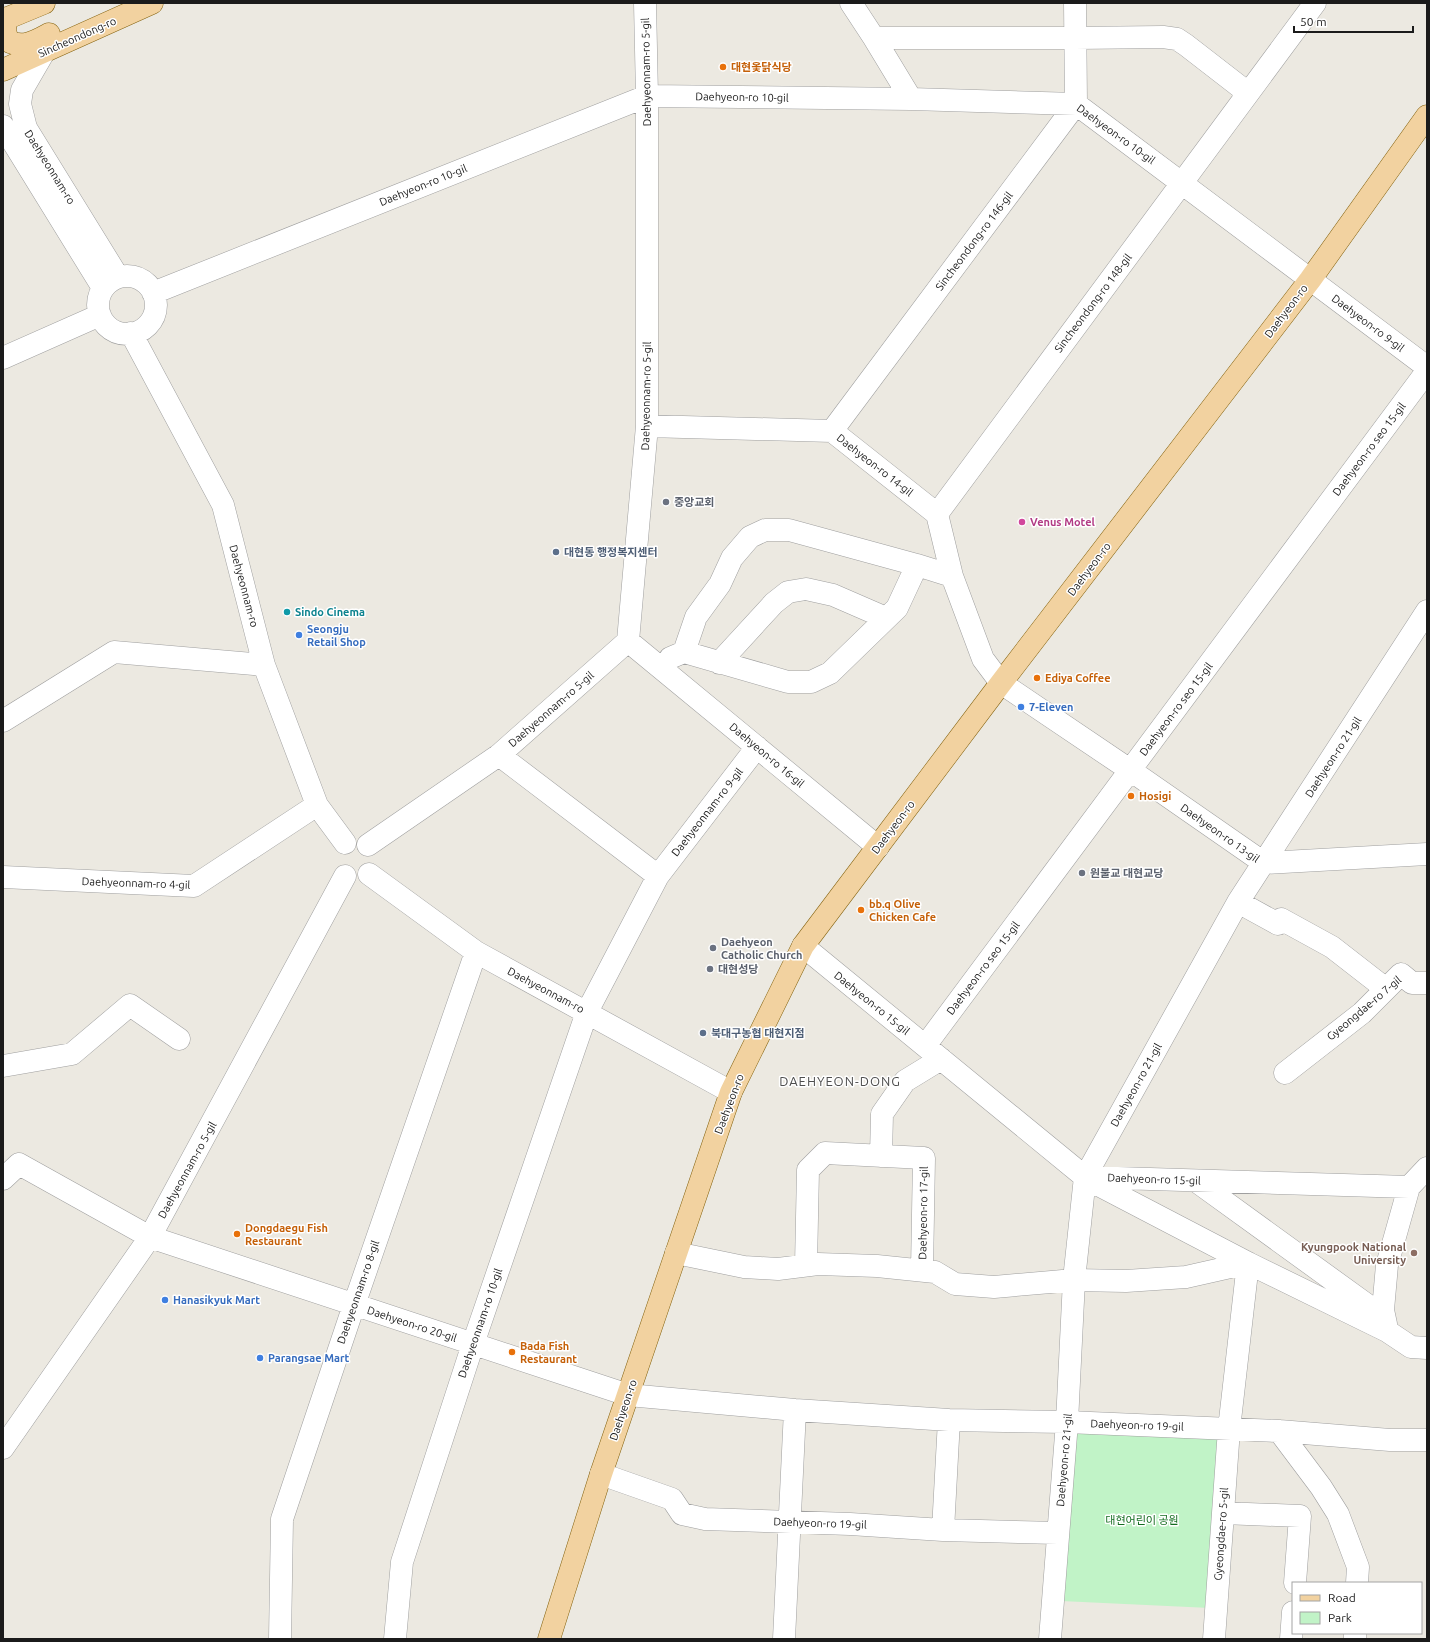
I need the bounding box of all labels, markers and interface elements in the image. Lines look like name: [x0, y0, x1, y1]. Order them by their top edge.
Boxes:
scale bar: [1294, 8, 1413, 34]
street label: Sincheondong-ro: [36, 14, 118, 60]
text: 50 m: [1300, 15, 1327, 28]
street label: Daehyeonnam-ro 5-gil: [639, 17, 653, 126]
place label: 대현옻닭식당: [731, 61, 792, 73]
marker: 대현옻닭식당: [718, 62, 728, 72]
street label: Daehyeon-ro 10-gil: [695, 90, 789, 104]
street label: Daehyeon-ro 10-gil: [1075, 102, 1157, 166]
street label: Daehyeonnam-ro: [22, 128, 78, 206]
street label: Daehyeon-ro 10-gil: [377, 162, 469, 208]
street label: Sincheondong-ro 146-gil: [933, 189, 1015, 293]
street label: Sincheondong-ro 148-gil: [1052, 251, 1134, 355]
street label: Daehyeon-ro: [1262, 282, 1310, 340]
street label: Daehyeon-ro 9-gil: [1330, 292, 1407, 354]
street label: Daehyeonnam-ro 5-gil: [639, 341, 653, 450]
street label: Daehyeon-ro seo 15-gil: [1330, 400, 1408, 498]
street label: Daehyeon-ro 14-gil: [834, 431, 916, 499]
place label: 중앙교회: [674, 496, 714, 508]
marker: 중앙교회: [661, 497, 671, 507]
place label: Venus Motel: [1030, 516, 1095, 528]
marker: Venus Motel: [1017, 517, 1027, 527]
street label: Daehyeon-ro: [1065, 540, 1113, 598]
street label: Daehyeonnam-ro: [227, 543, 261, 629]
place label: 대현동 행정복지센터: [564, 546, 658, 558]
marker: 대현동 행정복지센터: [551, 547, 561, 557]
place label: Sindo Cinema: [295, 606, 365, 618]
marker: Sindo Cinema: [282, 607, 292, 617]
place label: Seongju Retail Shop: [307, 623, 366, 648]
marker: Seongju Retail Shop: [294, 630, 304, 640]
street label: Daehyeon-ro seo 15-gil: [1137, 660, 1215, 758]
street label: Daehyeonnam-ro 5-gil: [506, 669, 596, 749]
place label: Ediya Coffee: [1045, 672, 1110, 684]
marker: Ediya Coffee: [1032, 673, 1042, 683]
place label: 7-Eleven: [1029, 701, 1074, 713]
marker: 7-Eleven: [1016, 702, 1026, 712]
street label: Daehyeon-ro 21-gil: [1303, 714, 1364, 799]
street label: Daehyeon-ro 16-gil: [727, 720, 807, 790]
street label: Daehyeonnam-ro 9-gil: [669, 765, 745, 859]
place label: Hosigi: [1139, 790, 1171, 802]
marker: Hosigi: [1126, 791, 1136, 801]
street label: Daehyeon-ro: [869, 798, 917, 856]
street label: Daehyeon-ro 13-gil: [1178, 801, 1262, 865]
place label: 원불교 대현교당: [1090, 867, 1163, 879]
marker: 원불교 대현교당: [1077, 868, 1087, 878]
street label: Daehyeonnam-ro 4-gil: [81, 875, 191, 891]
place label: bb.q Olive Chicken Cafe: [869, 898, 936, 923]
marker: bb.q Olive Chicken Cafe: [856, 905, 866, 915]
street label: Daehyeon-ro seo 15-gil: [944, 919, 1022, 1017]
place label: Daehyeon Catholic Church: [721, 936, 802, 961]
marker: Daehyeon Catholic Church: [708, 943, 718, 953]
place label: 대현성당: [718, 963, 758, 975]
marker: 대현성당: [705, 964, 715, 974]
street label: Daehyeonnam-ro: [506, 965, 586, 1015]
street label: Daehyeon-ro 15-gil: [832, 969, 912, 1037]
street label: Gyeongdae-ro 7-gil: [1324, 973, 1404, 1043]
place label: 북대구농협 대현지점: [711, 1027, 805, 1039]
marker: 북대구농협 대현지점: [698, 1028, 708, 1038]
street label: Daehyeon-ro 21-gil: [1108, 1041, 1164, 1129]
street label: Daehyeon-ro: [712, 1072, 746, 1136]
district label: DAEHYEON-DONG: [779, 1074, 901, 1088]
street label: Daehyeonnam-ro 5-gil: [155, 1119, 219, 1220]
street label: Daehyeon-ro 17-gil: [916, 1166, 930, 1260]
street label: Daehyeon-ro 15-gil: [1107, 1171, 1201, 1187]
place label: Dongdaegu Fish Restaurant: [245, 1222, 328, 1247]
marker: Dongdaegu Fish Restaurant: [232, 1229, 242, 1239]
street label: Daehyeonnam-ro 8-gil: [335, 1239, 381, 1345]
place label: Kyungpook National University: [1301, 1241, 1407, 1266]
marker: Kyungpook National University: [1409, 1248, 1419, 1258]
street label: Daehyeonnam-ro 10-gil: [456, 1267, 504, 1379]
place label: Hanasikyuk Mart: [173, 1294, 260, 1306]
marker: Hanasikyuk Mart: [160, 1295, 170, 1305]
street label: Daehyeon-ro 20-gil: [366, 1304, 458, 1344]
place label: Bada Fish Restaurant: [520, 1340, 577, 1365]
marker: Bada Fish Restaurant: [507, 1347, 517, 1357]
place label: Parangsae Mart: [268, 1352, 349, 1364]
marker: Parangsae Mart: [255, 1353, 265, 1363]
street label: Daehyeon-ro: [607, 1378, 639, 1442]
street label: Daehyeon-ro 21-gil: [1054, 1413, 1074, 1507]
street label: Daehyeon-ro 19-gil: [1090, 1417, 1184, 1433]
street label: Gyeongdae-ro 5-gil: [1212, 1487, 1230, 1581]
park label: 대현어린이 공원: [1105, 1514, 1179, 1526]
street label: Daehyeon-ro 19-gil: [773, 1515, 867, 1531]
legend: [1292, 1582, 1422, 1634]
text: Road: [1328, 1591, 1356, 1604]
text: Park: [1328, 1611, 1352, 1624]

